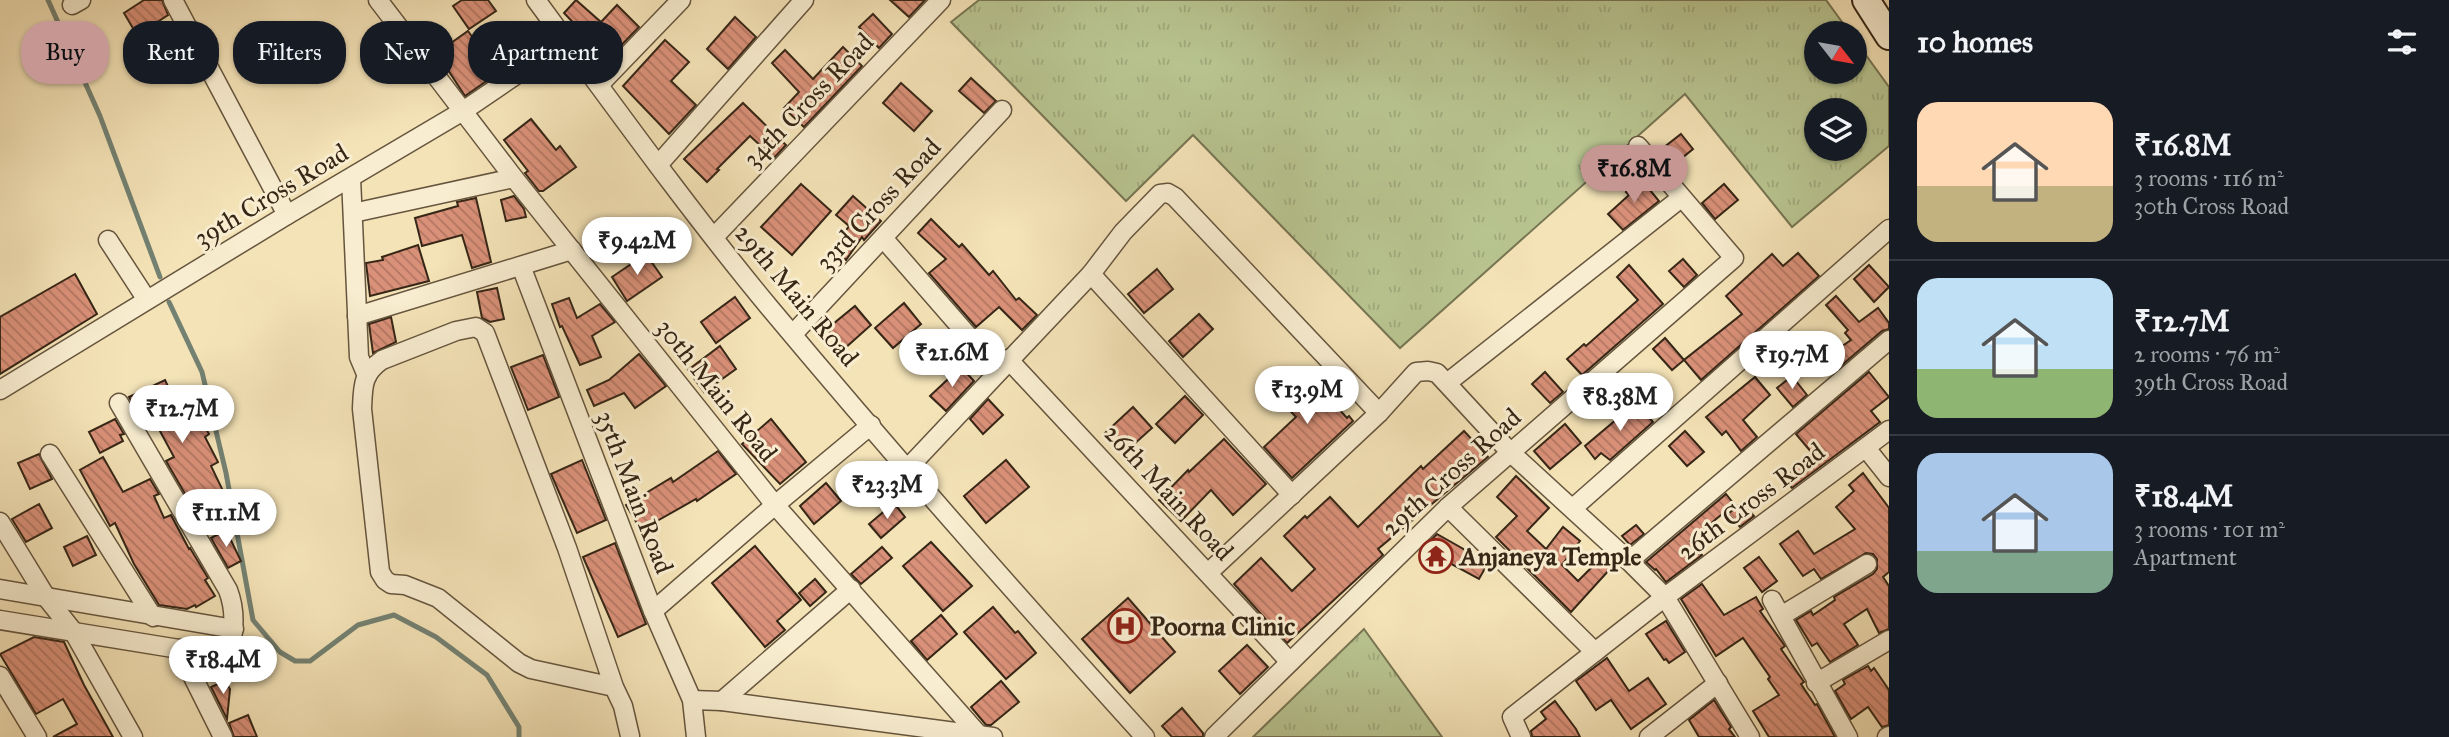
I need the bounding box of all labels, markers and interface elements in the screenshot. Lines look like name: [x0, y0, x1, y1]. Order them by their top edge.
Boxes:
chip: Buy: [21, 21, 109, 84]
chip: Rent: [123, 21, 219, 84]
chip: Filters: [233, 21, 346, 84]
chip: New: [360, 21, 454, 84]
chip: Apartment: [468, 21, 623, 84]
north arrow: [1804, 21, 1867, 84]
map controls: [1804, 21, 1867, 161]
icon: filters: [2383, 23, 2421, 61]
text: 10 homes: [1917, 24, 2033, 60]
street label: 34th Cross Road: [736, 26, 880, 174]
button: layers: [1804, 98, 1867, 161]
text: ₹16.8M: [2134, 127, 2231, 163]
icon: home: [1973, 130, 2057, 214]
street label: 33rd Cross Road: [808, 131, 948, 277]
street label: 39th Cross Road: [188, 136, 354, 254]
pin: ₹16.8M: [1577, 146, 1691, 205]
text: ₹16.8M: [1597, 154, 1671, 182]
text: 3 rooms · 116 m²: [2134, 164, 2284, 192]
text: 30th Cross Road: [2134, 192, 2289, 220]
street label: 29th Main Road: [728, 217, 866, 373]
pin: ₹9.42M: [580, 218, 694, 277]
text: ₹9.42M: [598, 226, 676, 254]
text: ₹12.7M: [2134, 303, 2230, 339]
icon: home: [1973, 306, 2057, 390]
street label: 30th Main Road: [650, 312, 784, 468]
pin: ₹21.6M: [895, 330, 1009, 389]
pin: ₹19.7M: [1735, 332, 1849, 391]
text: ₹21.6M: [915, 338, 989, 366]
text: ₹19.7M: [1755, 340, 1829, 368]
text: 2 rooms · 76 m²: [2134, 340, 2280, 368]
pin: ₹13.9M: [1250, 366, 1364, 426]
text: 39th Cross Road: [2134, 368, 2288, 396]
pin: ₹8.38M: [1563, 374, 1677, 433]
text: ₹13.9M: [1271, 375, 1343, 403]
text: ₹8.38M: [1582, 382, 1658, 410]
pin: ₹12.7M: [125, 386, 239, 445]
text: ₹12.7M: [145, 394, 219, 422]
street label: 29th Cross Road: [1375, 401, 1527, 543]
street label: 35th Main Road: [589, 406, 681, 578]
street label: 26th Main Road: [1097, 417, 1241, 567]
street label: 26th Cross Road: [1671, 435, 1831, 567]
pin: ₹23.3M: [830, 462, 944, 521]
text: ₹23.3M: [851, 470, 923, 498]
text: ₹18.4M: [2134, 478, 2233, 514]
icon: home: [1973, 481, 2057, 565]
pin: ₹11.1M: [169, 490, 283, 549]
text: ₹11.1M: [192, 498, 260, 526]
text: 3 rooms · 101 m²: [2134, 515, 2285, 543]
temple icon: Anjaneya Temple: [1417, 537, 1455, 575]
place label: Anjaneya Temple: [1458, 540, 1641, 572]
text: Apartment: [2134, 543, 2237, 571]
hospital icon: Poorna Clinic: [1106, 607, 1144, 645]
place label: Poorna Clinic: [1150, 610, 1295, 642]
pin: ₹18.4M: [166, 636, 280, 696]
text: ₹18.4M: [185, 645, 261, 673]

